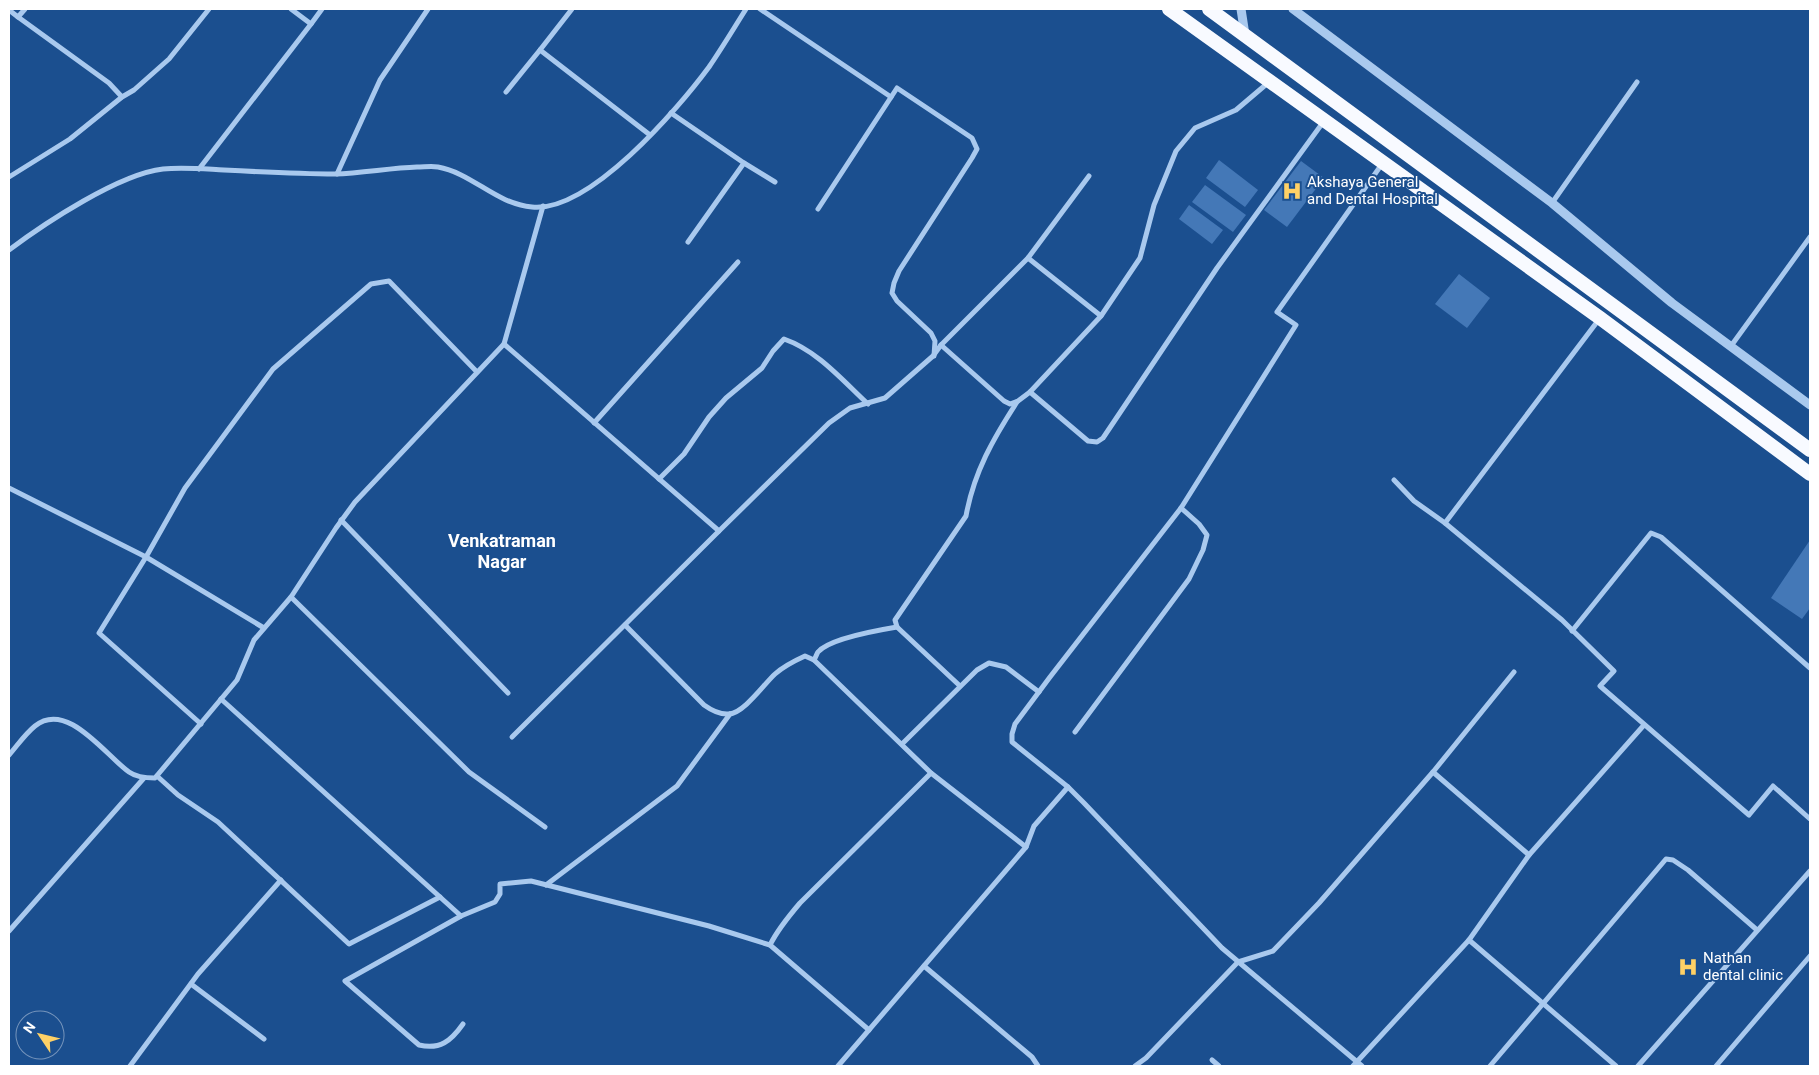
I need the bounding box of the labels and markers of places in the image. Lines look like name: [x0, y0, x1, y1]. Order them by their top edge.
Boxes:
place label: Akshaya General and Dental Hospital: [1307, 173, 1438, 208]
hospital icon: Akshaya General and Dental Hospital: [1281, 180, 1303, 202]
place label: Nathan dental clinic: [1703, 949, 1783, 984]
hospital icon: Nathan dental clinic: [1677, 956, 1699, 978]

